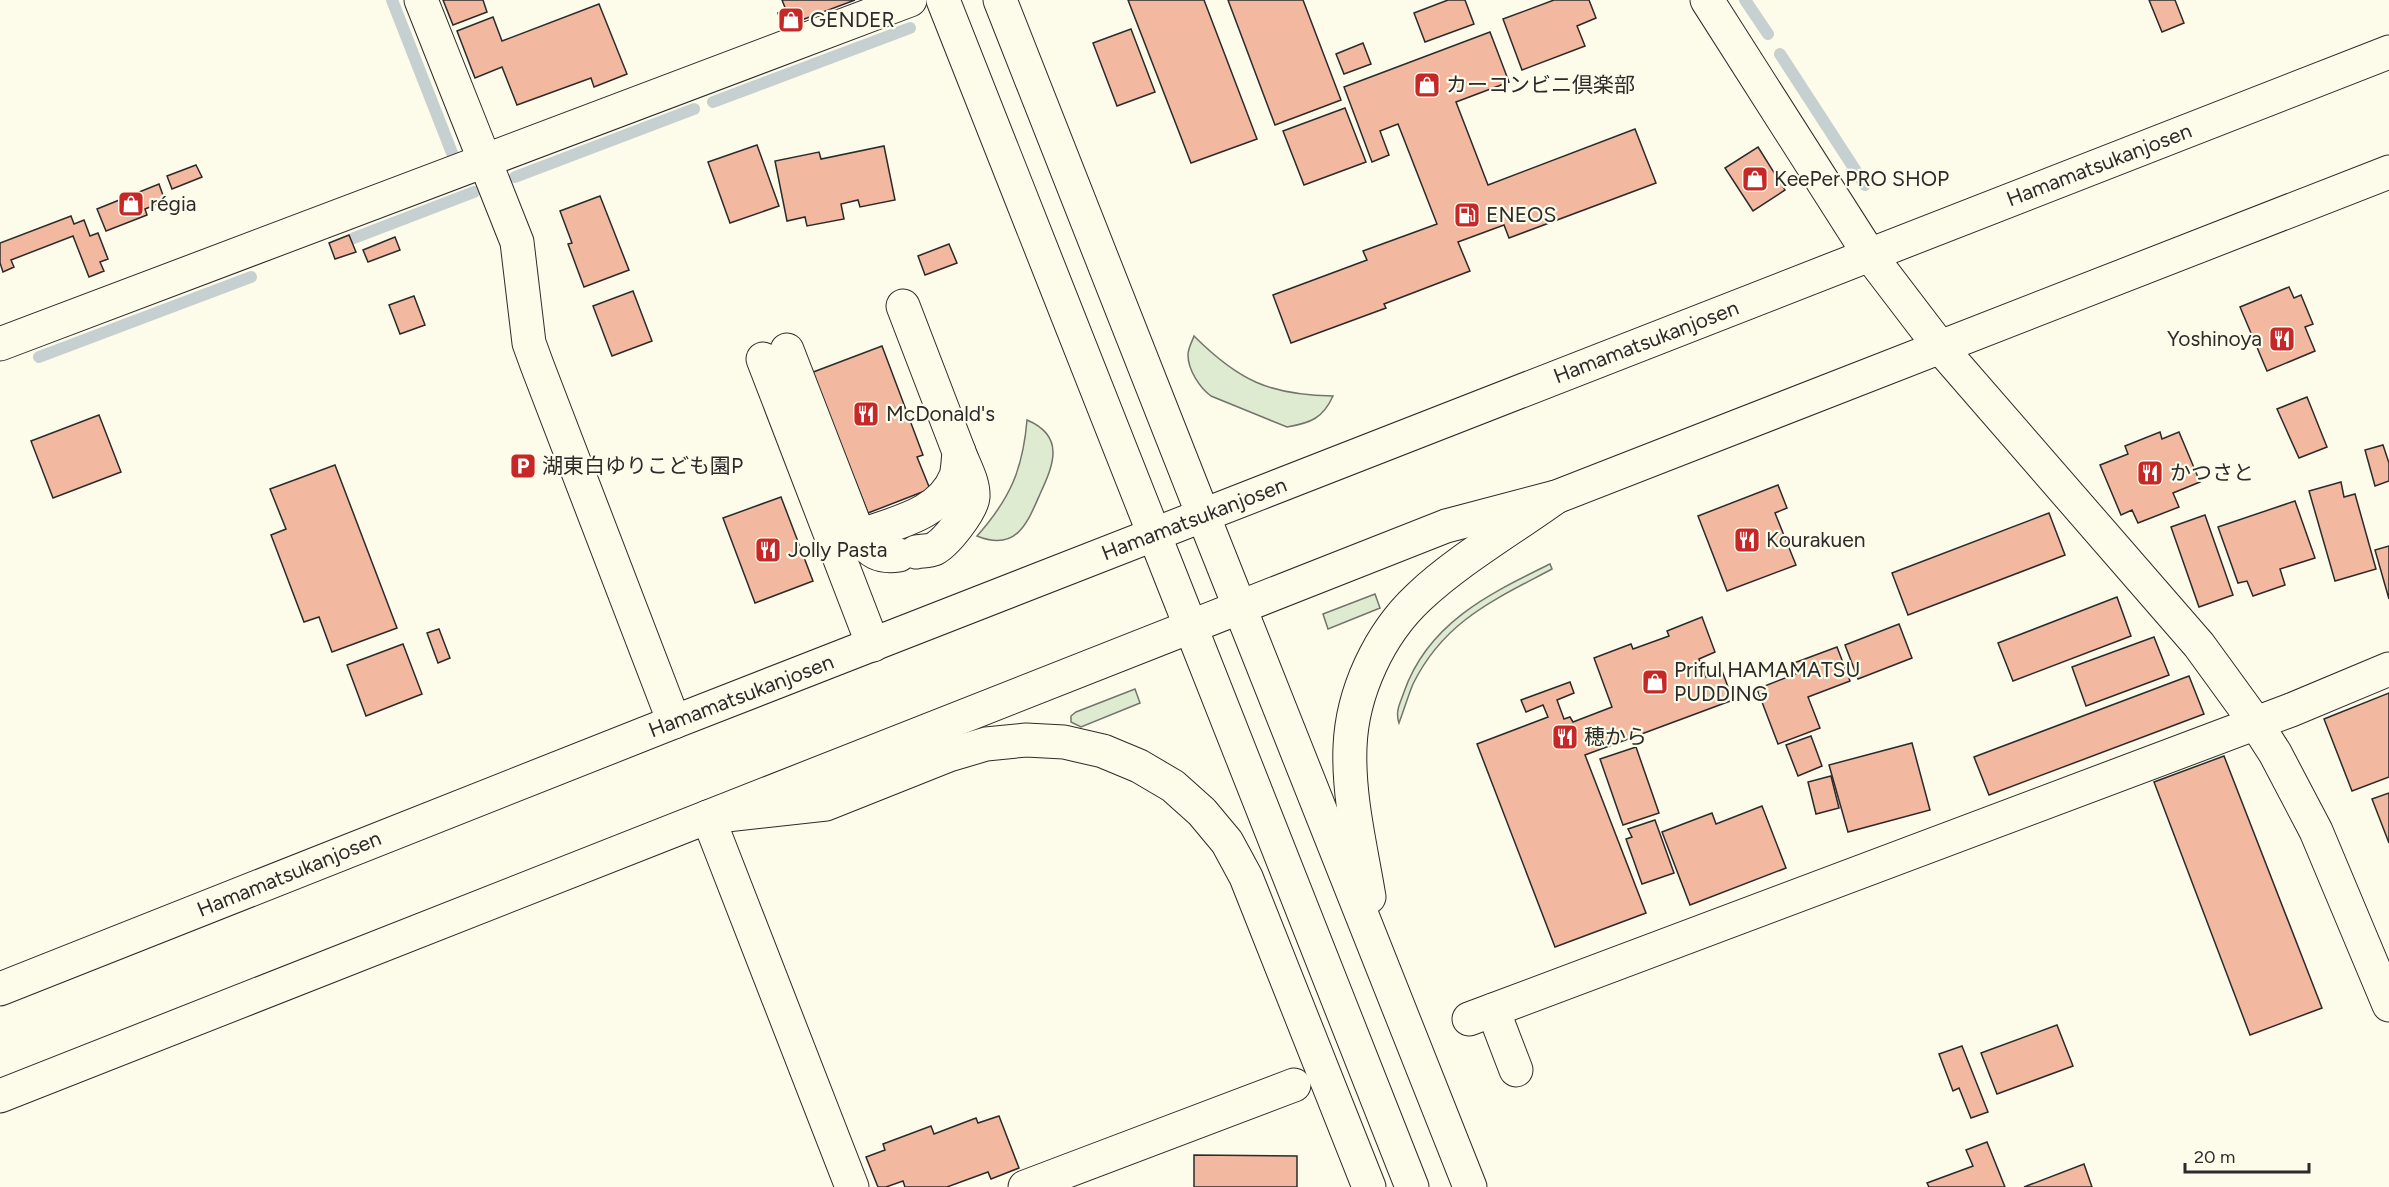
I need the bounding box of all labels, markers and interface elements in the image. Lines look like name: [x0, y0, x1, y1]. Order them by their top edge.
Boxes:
shop icon: GENDER: [776, 5, 806, 35]
place label: GENDER: [810, 7, 895, 32]
shop icon: カーコンビニ倶楽部: [1412, 70, 1442, 100]
place label: カーコンビニ倶楽部: [1446, 72, 1635, 97]
street label: Hamamatsukanjosen: [2003, 118, 2195, 211]
shop icon: KeePer PRO SHOP: [1740, 164, 1770, 194]
place label: KeePer PRO SHOP: [1774, 166, 1949, 191]
shop icon: régia: [116, 189, 146, 219]
place label: régia: [150, 191, 197, 216]
fuel station icon: ENEOS: [1452, 200, 1482, 230]
place label: ENEOS: [1486, 202, 1556, 227]
street label: Hamamatsukanjosen: [1550, 295, 1742, 388]
restaurant icon: Yoshinoya: [2267, 324, 2297, 354]
place label: Yoshinoya: [2167, 326, 2262, 351]
restaurant icon: McDonald's: [851, 399, 881, 429]
place label: McDonald's: [886, 401, 995, 426]
parking icon: 湖東白ゆりこども園P: [508, 451, 538, 481]
place label: 湖東白ゆりこども園P: [542, 453, 743, 478]
restaurant icon: かつさと: [2135, 458, 2165, 488]
place label: かつさと: [2170, 460, 2254, 485]
street label: Hamamatsukanjosen: [1098, 472, 1290, 565]
restaurant icon: Kourakuen: [1732, 525, 1762, 555]
place label: Kourakuen: [1766, 527, 1865, 552]
restaurant icon: Jolly Pasta: [753, 535, 783, 565]
place label: Jolly Pasta: [788, 537, 888, 562]
street label: Hamamatsukanjosen: [645, 649, 837, 742]
place label: Priful HAMAMATSU PUDDING: [1674, 657, 1860, 706]
shop icon: Priful HAMAMATSU PUDDING: [1640, 667, 1670, 697]
restaurant icon: 穂から: [1550, 722, 1580, 752]
place label: 穂から: [1584, 724, 1647, 749]
street label: Hamamatsukanjosen: [193, 825, 384, 922]
scale bar: [2185, 1136, 2310, 1174]
text: 20 m: [2194, 1146, 2235, 1168]

